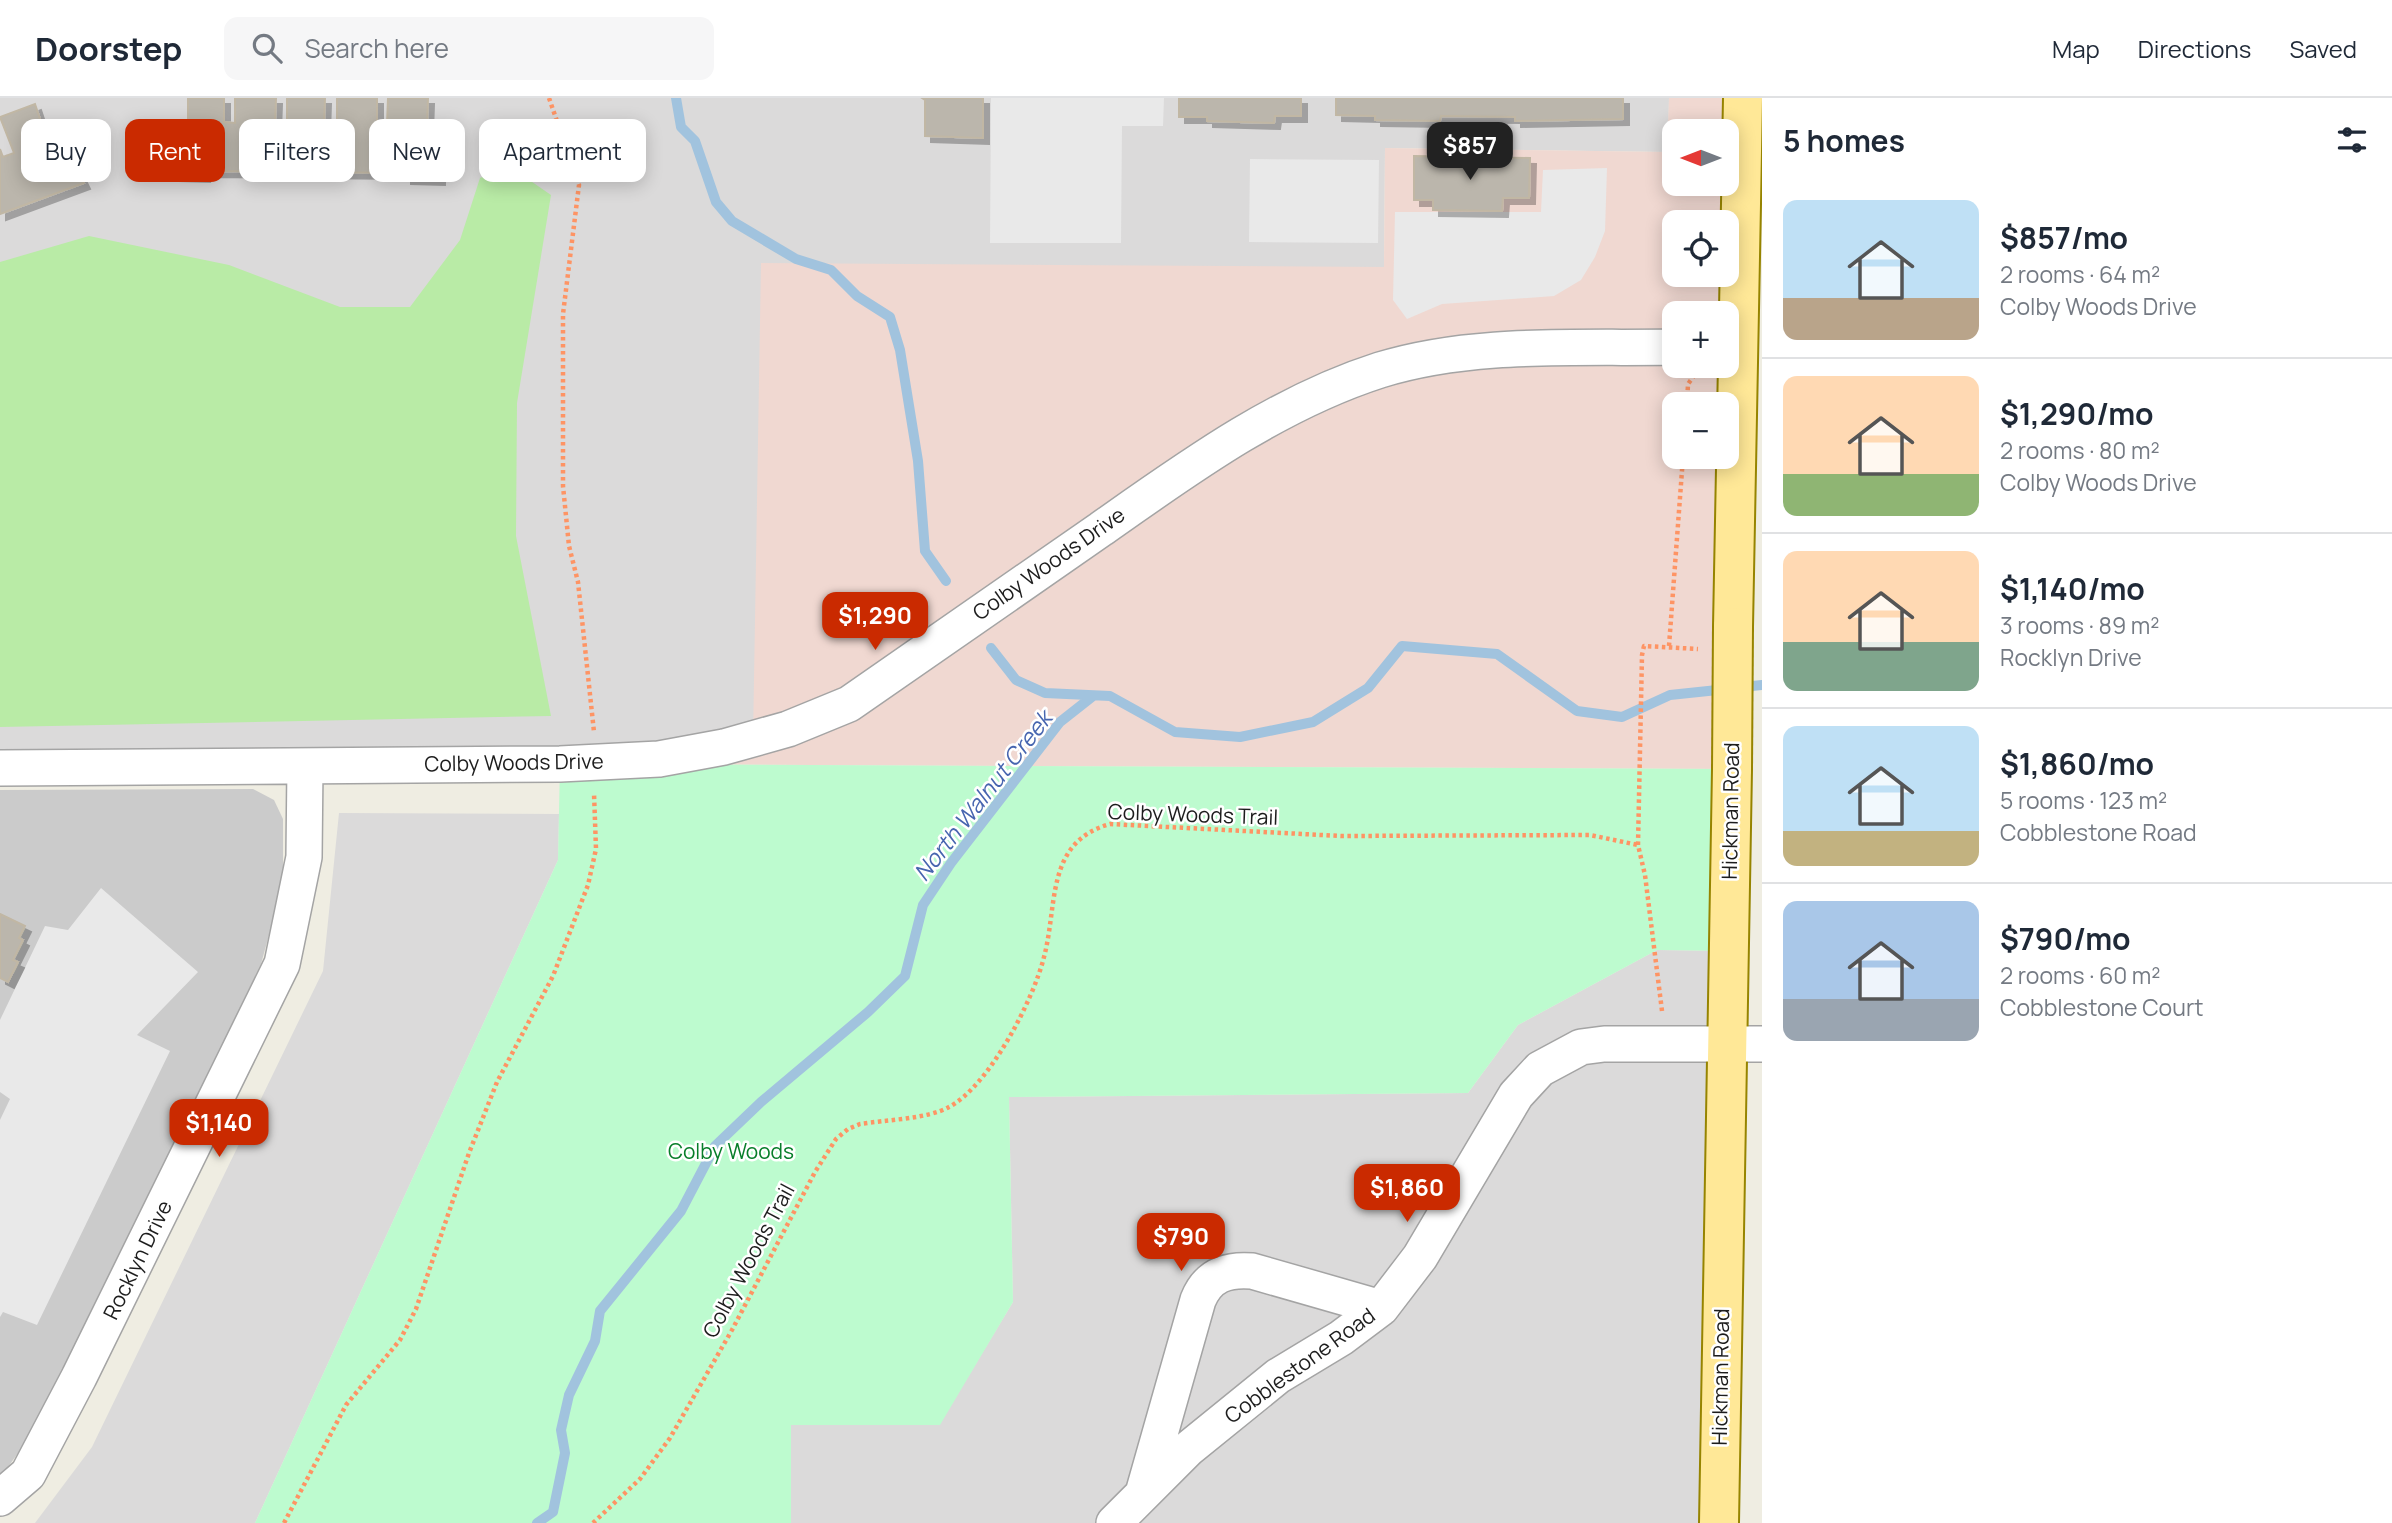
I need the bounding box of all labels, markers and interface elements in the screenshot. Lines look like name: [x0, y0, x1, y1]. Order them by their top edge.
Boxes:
search box: [224, 17, 714, 80]
text: Doorstep: [35, 26, 182, 71]
icon: search: [248, 29, 286, 67]
text: Search here: [304, 30, 449, 66]
text: Map: [2052, 32, 2100, 65]
text: Directions: [2138, 32, 2251, 65]
text: Saved: [2289, 32, 2357, 65]
chip: Buy: [21, 119, 111, 182]
chip: Rent: [125, 119, 225, 182]
chip: Filters: [239, 119, 355, 182]
chip: New: [369, 119, 465, 182]
chip: Apartment: [479, 119, 646, 182]
north arrow: [1662, 119, 1740, 196]
map controls: [1662, 119, 1739, 469]
text: 5 homes: [1783, 120, 1905, 161]
icon: filters: [2333, 121, 2371, 159]
pin: $857: [1429, 122, 1511, 182]
text: $857: [1443, 129, 1497, 161]
button: locate: [1662, 210, 1739, 287]
text: $857/mo: [2000, 217, 2128, 258]
icon: home: [1839, 228, 1923, 312]
text: 2 rooms · 64 m²: [2000, 258, 2160, 290]
text: Colby Woods Drive: [2000, 290, 2197, 322]
button: +: [1662, 301, 1739, 378]
button: −: [1662, 392, 1739, 469]
text: $1,290/mo: [2000, 393, 2154, 434]
icon: home: [1839, 404, 1923, 488]
text: 2 rooms · 80 m²: [2000, 434, 2160, 466]
text: Colby Woods Drive: [2000, 466, 2197, 498]
street label: Colby Woods Drive: [967, 500, 1130, 626]
text: $1,140/mo: [2000, 568, 2145, 609]
icon: home: [1839, 579, 1923, 663]
pin: $1,290: [818, 592, 932, 652]
text: $1,290: [838, 599, 912, 631]
text: 3 rooms · 89 m²: [2000, 609, 2160, 641]
text: Rocklyn Drive: [2000, 641, 2142, 673]
water label: North Walnut Creek: [906, 701, 1061, 887]
street label: Hickman Road: [1715, 742, 1745, 880]
text: $1,860/mo: [2000, 743, 2154, 784]
street label: Colby Woods Drive: [424, 746, 604, 778]
icon: home: [1839, 754, 1923, 838]
text: 5 rooms · 123 m²: [2000, 784, 2167, 816]
street label: Colby Woods Trail: [1107, 797, 1279, 831]
text: Cobblestone Road: [2000, 816, 2197, 848]
text: $790/mo: [2000, 918, 2131, 959]
icon: home: [1839, 929, 1923, 1013]
text: 2 rooms · 60 m²: [2000, 959, 2161, 991]
text: Cobblestone Court: [2000, 991, 2203, 1023]
pin: $1,140: [162, 1100, 276, 1159]
text: $1,140: [185, 1106, 253, 1138]
park label: Colby Woods: [668, 1137, 794, 1165]
pin: $1,860: [1350, 1164, 1464, 1224]
text: $1,860: [1370, 1171, 1444, 1203]
street label: Colby Woods Trail: [696, 1179, 801, 1342]
street label: Rocklyn Drive: [96, 1195, 178, 1324]
pin: $790: [1140, 1214, 1222, 1273]
text: $790: [1153, 1220, 1209, 1252]
street label: Cobblestone Road: [1219, 1301, 1380, 1429]
street label: Hickman Road: [1705, 1308, 1735, 1446]

